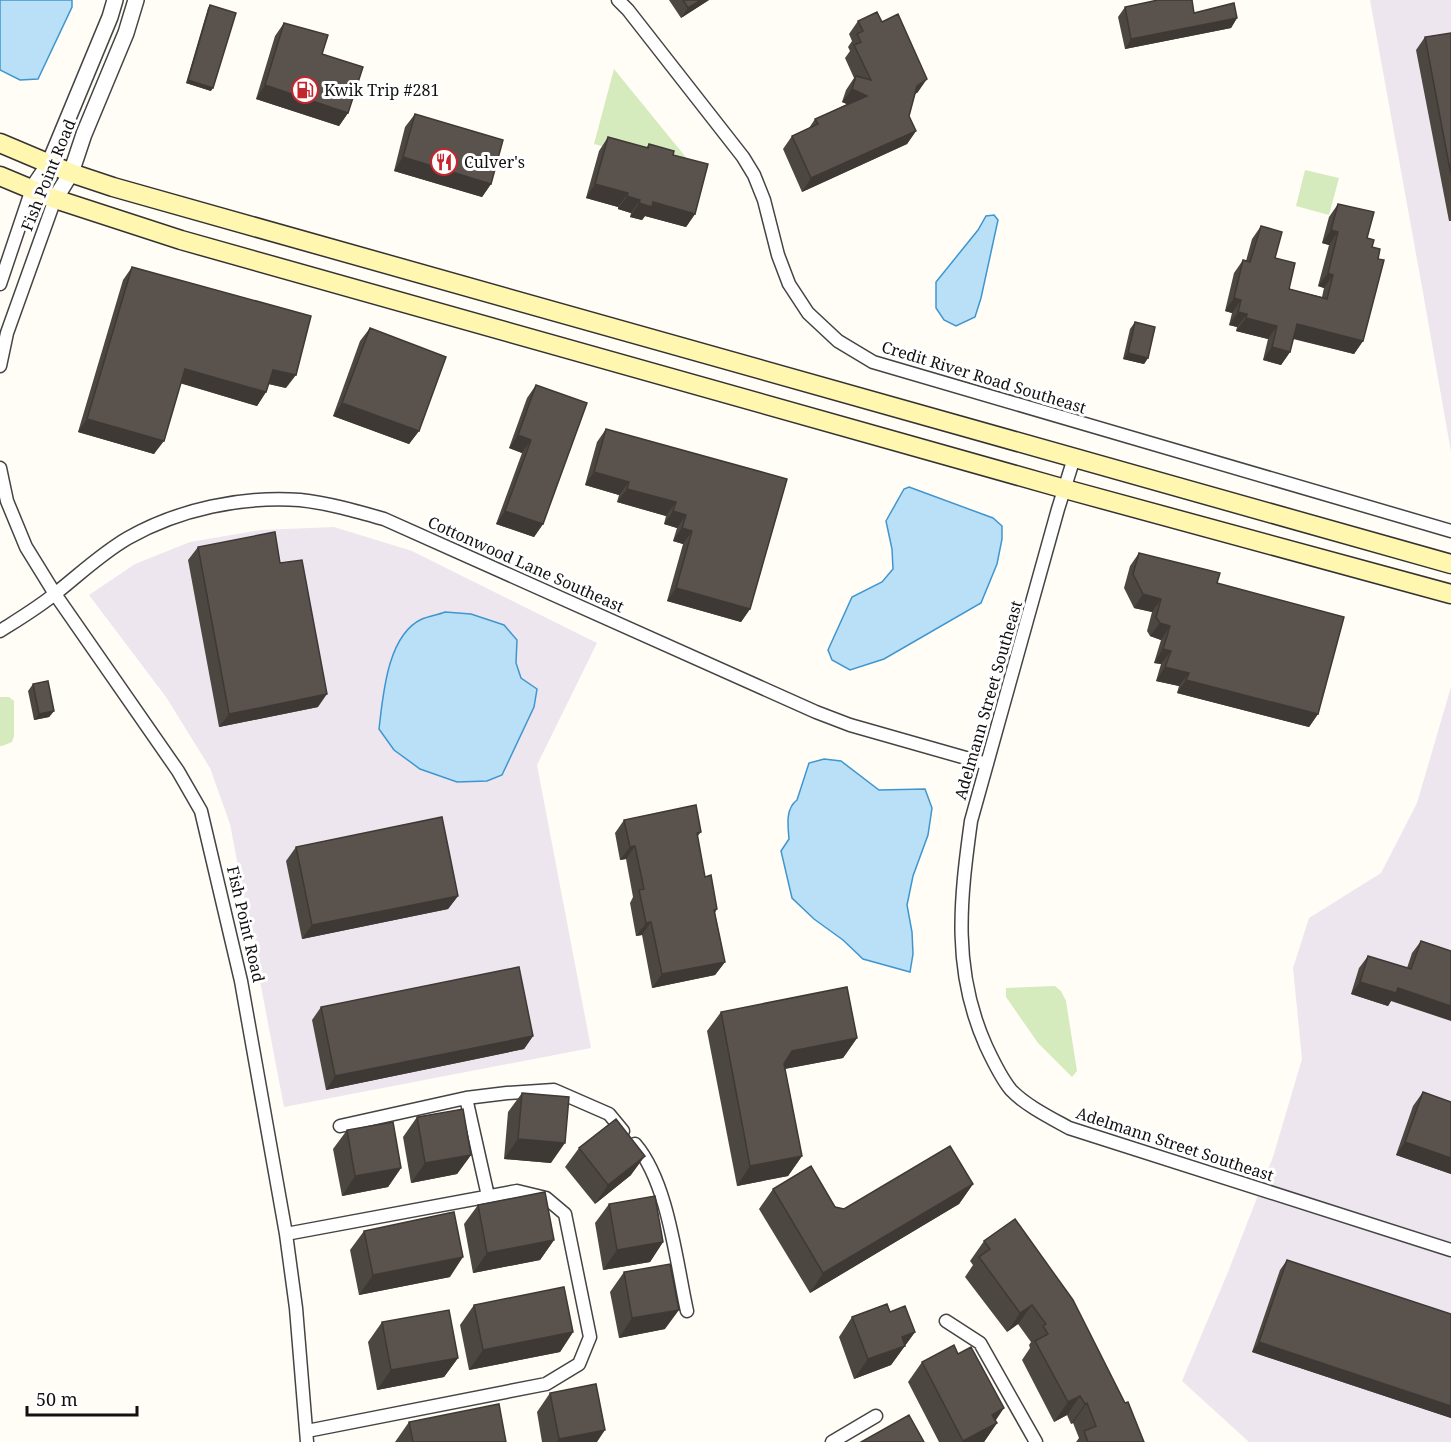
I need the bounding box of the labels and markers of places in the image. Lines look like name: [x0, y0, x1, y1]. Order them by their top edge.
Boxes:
fuel station icon: Kwik Trip #281: [290, 75, 320, 105]
place label: Kwik Trip #281: [324, 79, 439, 101]
restaurant icon: Culver's: [429, 147, 459, 177]
place label: Culver's: [464, 151, 525, 173]

